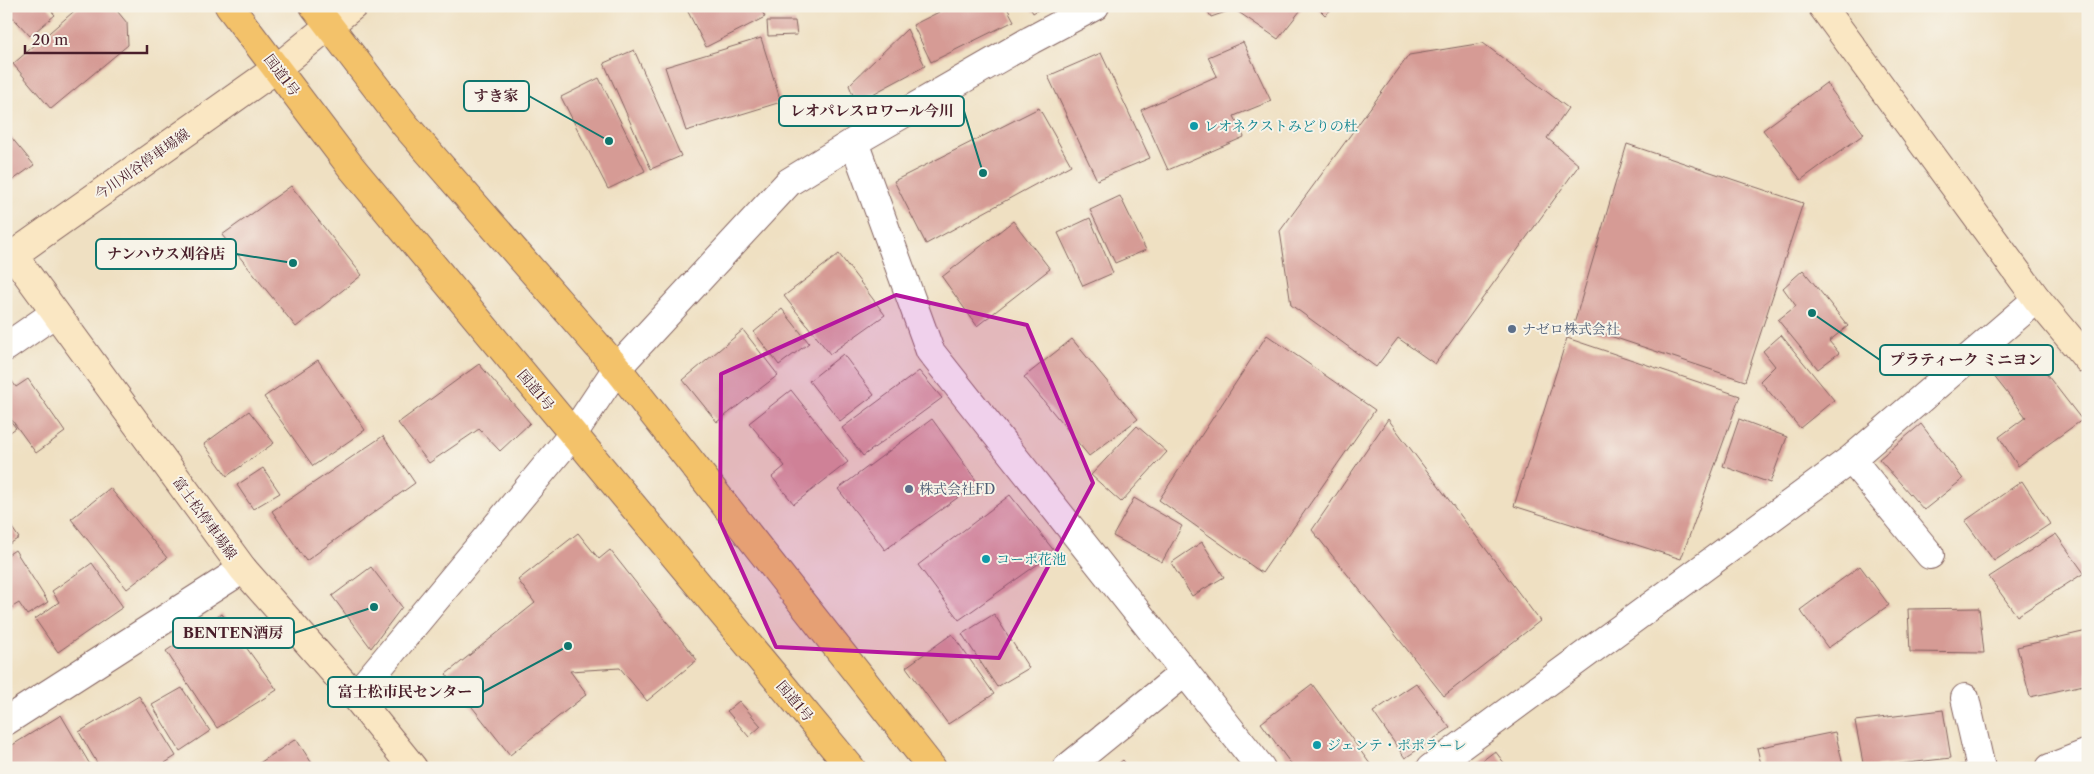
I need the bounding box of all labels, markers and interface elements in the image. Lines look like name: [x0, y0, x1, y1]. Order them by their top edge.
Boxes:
scale bar: [25, 22, 148, 54]
text: 20 m: [32, 30, 68, 49]
street label: 国道1号: [260, 50, 304, 100]
callout: すき家: [464, 81, 529, 111]
text: すき家: [473, 86, 519, 105]
callout: レオパレスロワール今川: [779, 96, 964, 126]
text: レオパレスロワール今川: [790, 101, 954, 120]
place label: レオネクストみどりの杜: [1204, 117, 1358, 135]
marker: レオネクストみどりの杜: [1188, 120, 1200, 132]
street label: 今川刈谷停車場線: [91, 125, 193, 203]
callout: ナンハウス刈谷店: [96, 239, 236, 269]
text: ナンハウス刈谷店: [107, 244, 225, 263]
place label: ナゼロ株式会社: [1522, 320, 1620, 338]
marker: ナゼロ株式会社: [1506, 323, 1518, 335]
callout: プラティーク ミニヨン: [1880, 345, 2053, 375]
text: プラティーク ミニヨン: [1890, 350, 2042, 369]
street label: 国道1号: [514, 366, 558, 414]
street label: 富士松停車場線: [169, 473, 241, 563]
place label: 株式会社FD: [919, 480, 995, 498]
marker: 株式会社FD: [903, 483, 915, 495]
place label: コーポ花池: [996, 550, 1066, 568]
marker: コーポ花池: [980, 553, 992, 565]
callout: BENTEN酒房: [173, 618, 294, 648]
text: BENTEN酒房: [183, 623, 283, 642]
callout: 富士松市民センター: [328, 677, 483, 707]
street label: 国道1号: [773, 677, 817, 725]
text: 富士松市民センター: [338, 682, 472, 701]
place label: ジェンテ・ポポラーレ: [1327, 736, 1466, 754]
marker: ジェンテ・ポポラーレ: [1311, 739, 1323, 751]

